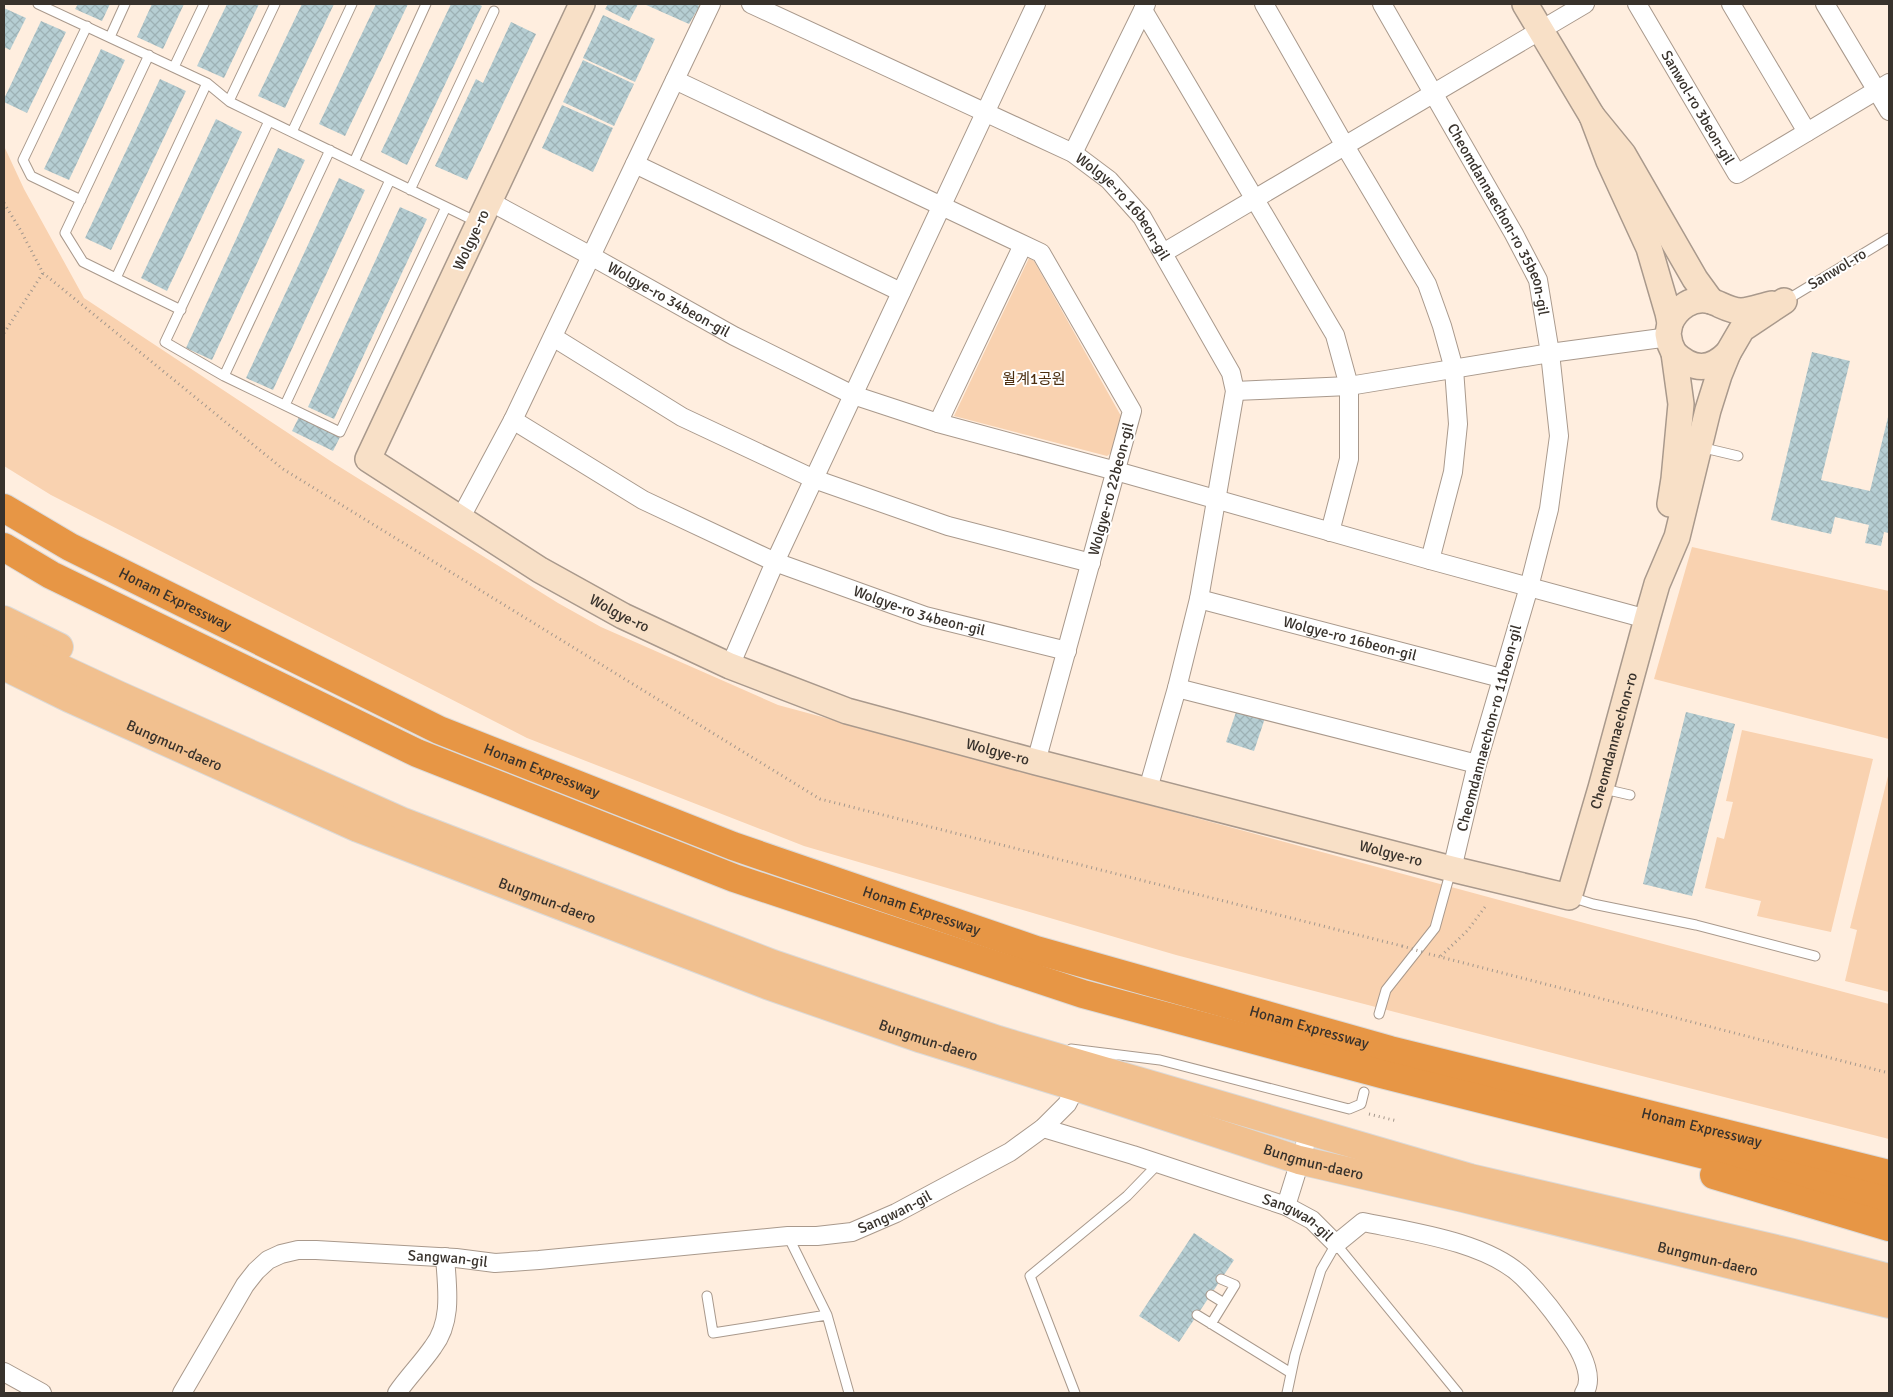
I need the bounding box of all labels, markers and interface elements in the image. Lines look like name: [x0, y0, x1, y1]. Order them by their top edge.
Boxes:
street label: Sanwol-ro 3beon-gil: [1657, 47, 1738, 168]
street label: Cheomdannaechon-ro 35beon-gil: [1443, 120, 1553, 317]
street label: Wolgye-ro 16beon-gil: [1072, 149, 1174, 263]
street label: Wolgye-ro: [449, 207, 493, 273]
street label: Sanwol-ro: [1805, 244, 1870, 293]
street label: Wolgye-ro 34beon-gil: [604, 258, 733, 341]
park label: 월계1공원: [1002, 370, 1066, 388]
street label: Wolgye-ro 22beon-gil: [1085, 420, 1137, 558]
street label: Honam Expressway: [116, 564, 234, 635]
street label: Wolgye-ro 34beon-gil: [851, 582, 987, 640]
street label: Wolgye-ro: [586, 590, 652, 636]
street label: Wolgye-ro 16beon-gil: [1281, 612, 1419, 665]
street label: Cheomdannaechon-ro 11beon-gil: [1453, 623, 1525, 833]
street label: Cheomdannaechon-ro: [1586, 670, 1641, 811]
street label: Bungmun-daero: [124, 716, 225, 775]
street label: Wolgye-ro: [964, 735, 1032, 769]
street label: Honam Expressway: [481, 740, 602, 802]
street label: Wolgye-ro: [1357, 836, 1425, 870]
street label: Bungmun-daero: [496, 874, 599, 928]
street label: Honam Expressway: [860, 882, 983, 939]
street label: Honam Expressway: [1248, 1002, 1371, 1053]
street label: Bungmun-daero: [876, 1016, 980, 1065]
street label: Honam Expressway: [1640, 1104, 1764, 1151]
street label: Bungmun-daero: [1261, 1140, 1366, 1184]
street label: Sangwan-gil: [855, 1187, 935, 1237]
street label: Sangwan-gil: [1260, 1190, 1337, 1245]
street label: Bungmun-daero: [1655, 1238, 1760, 1280]
street label: Sangwan-gil: [407, 1246, 489, 1271]

